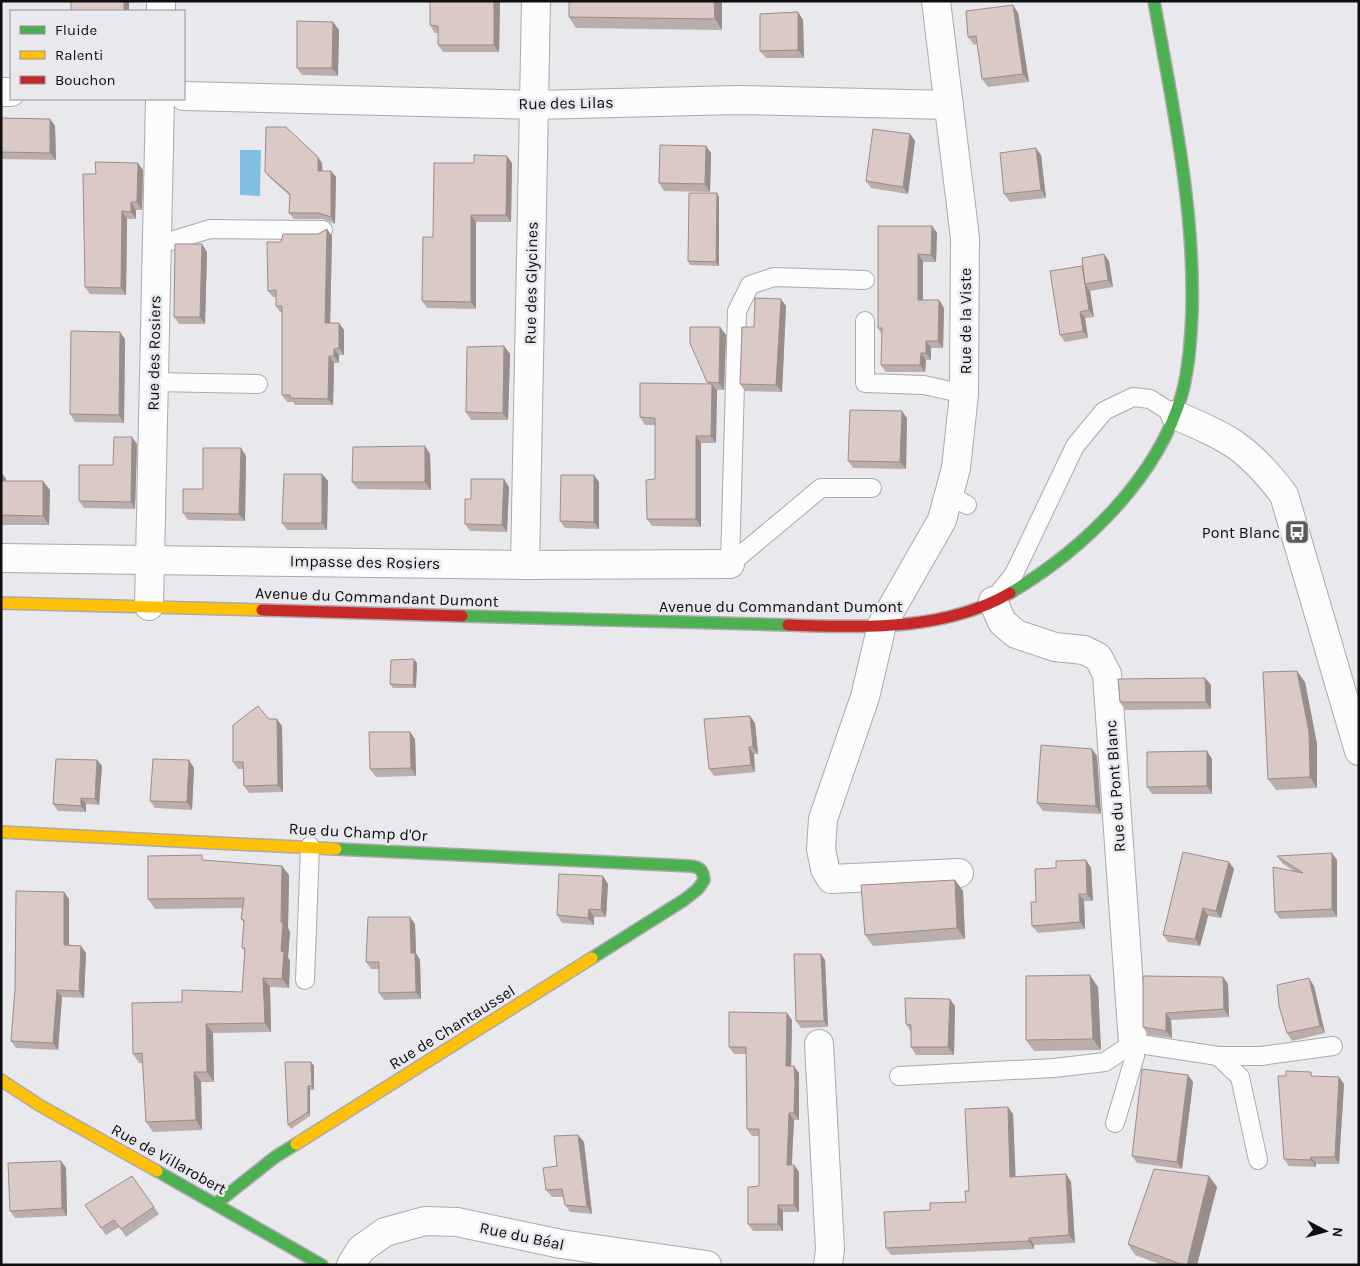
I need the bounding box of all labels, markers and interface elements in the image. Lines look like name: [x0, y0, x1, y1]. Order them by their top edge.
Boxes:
legend: [10, 10, 185, 100]
text: Fluide: [55, 21, 97, 39]
text: Ralenti: [55, 46, 104, 64]
text: Bouchon: [55, 71, 116, 89]
street label: Rue des Lilas: [518, 93, 614, 113]
street label: Rue des Glycines: [520, 221, 542, 345]
street label: Rue de la Viste: [956, 268, 975, 374]
street label: Rue des Rosiers: [143, 295, 165, 411]
bus stop icon: Pont Blanc: [1284, 519, 1310, 545]
place label: Pont Blanc: [1202, 523, 1280, 542]
street label: Impasse des Rosiers: [290, 551, 440, 573]
street label: Avenue du Commandant Dumont: [255, 583, 499, 611]
street label: Avenue du Commandant Dumont: [659, 597, 903, 616]
street label: Rue du Pont Blanc: [1101, 719, 1129, 853]
street label: Rue du Champ d'Or: [288, 819, 428, 845]
street label: Rue de Chantaussel: [386, 981, 518, 1073]
street label: Rue de Villarobert: [108, 1120, 230, 1198]
north arrow: [1300, 1206, 1350, 1256]
street label: Rue du Béal: [478, 1218, 566, 1254]
text: N: [1328, 1226, 1346, 1238]

